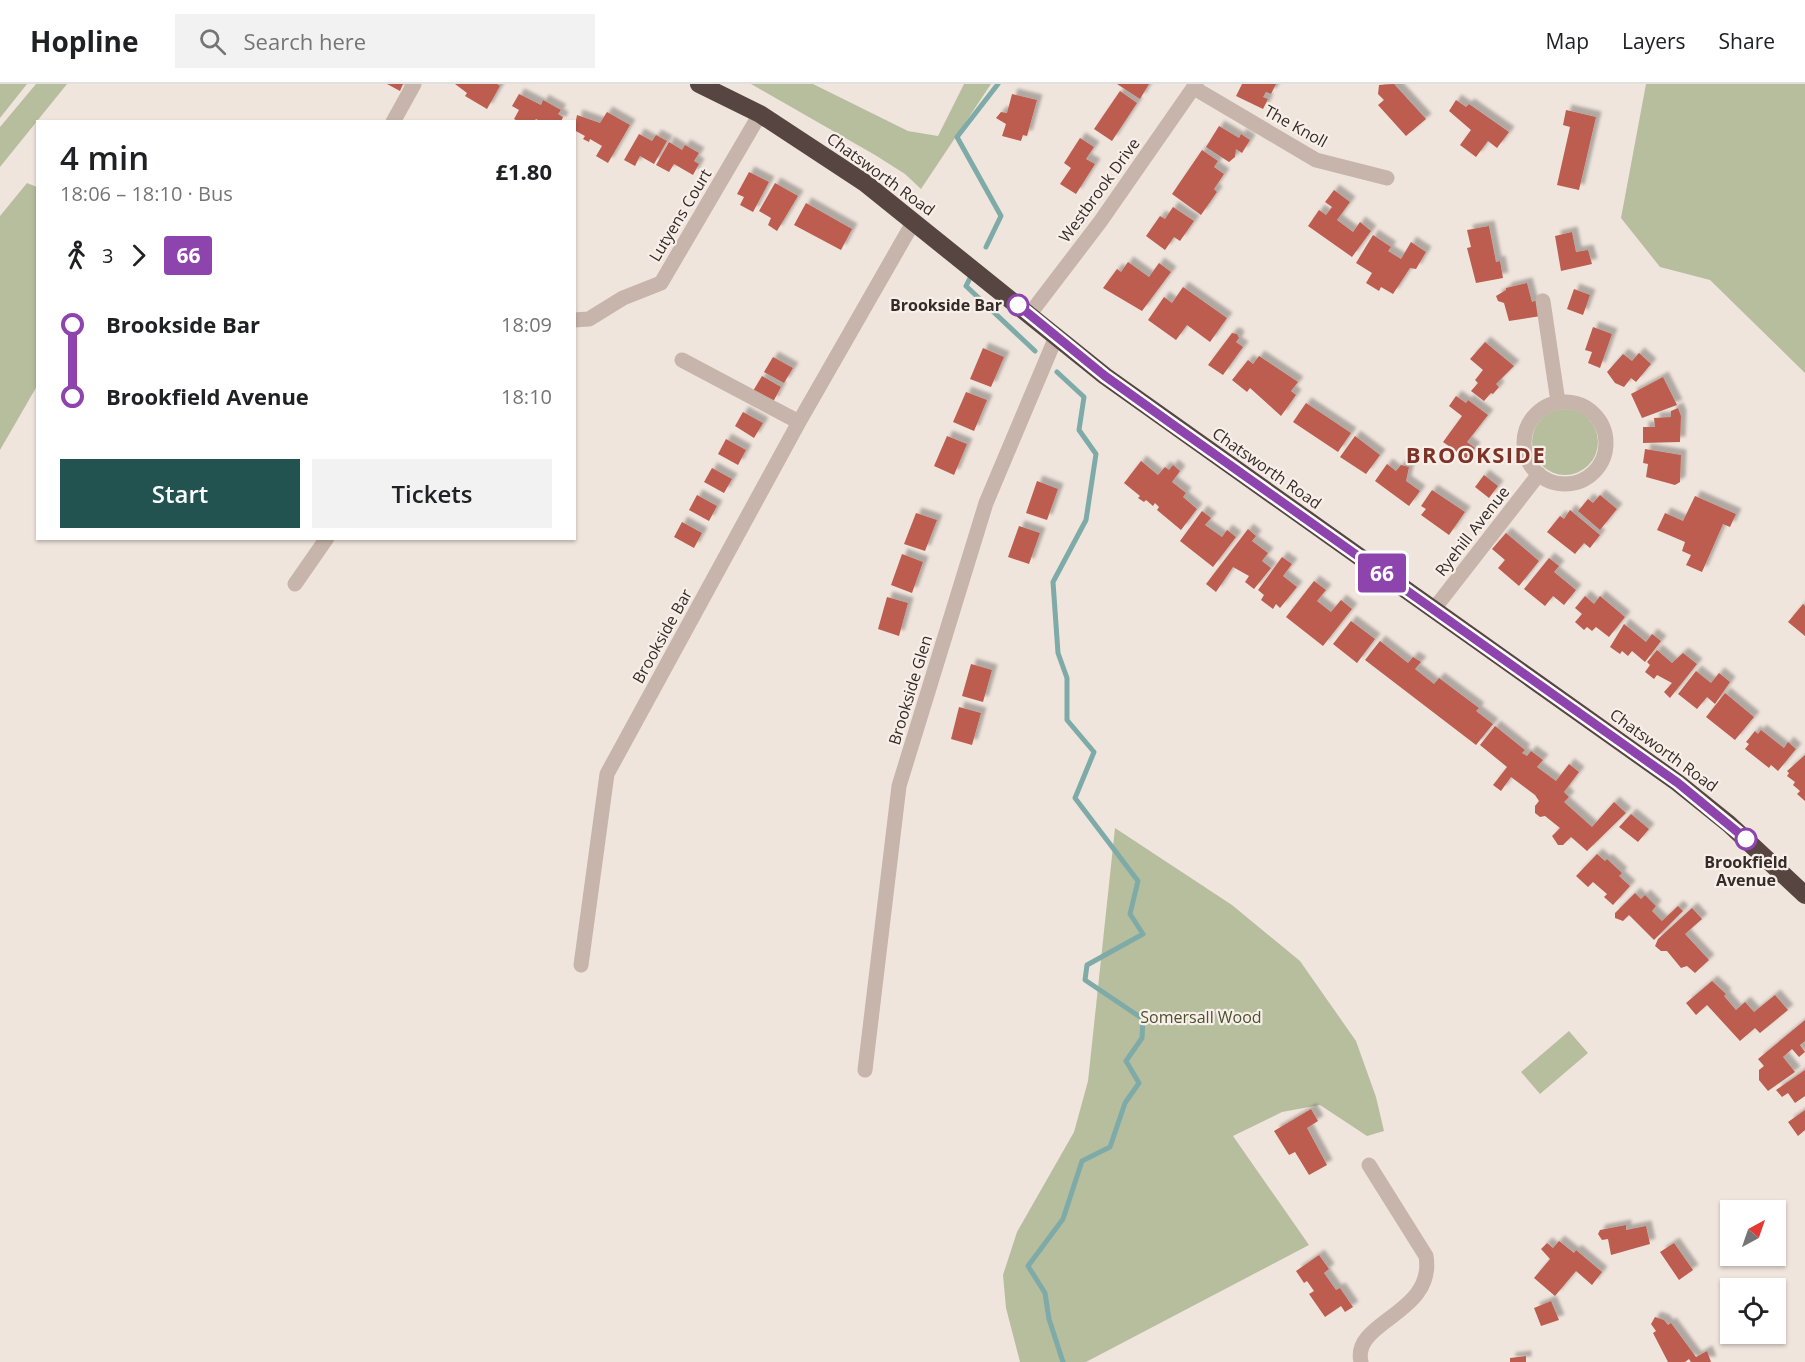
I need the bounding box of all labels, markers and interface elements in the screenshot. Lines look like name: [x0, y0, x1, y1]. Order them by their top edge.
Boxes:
search box: [175, 14, 595, 68]
text: Hopline: [30, 22, 139, 60]
icon: search: [196, 25, 229, 58]
text: Search here: [244, 26, 366, 56]
text: Map: [1546, 27, 1589, 55]
text: Layers: [1622, 27, 1686, 55]
text: Share: [1719, 27, 1775, 55]
street label: The Knoll: [1260, 100, 1332, 152]
street label: Chatsworth Road: [823, 127, 939, 221]
street label: Westbrook Drive: [1054, 133, 1144, 247]
text: 4 min: [60, 135, 149, 180]
text: £1.80: [495, 156, 552, 186]
street label: Lutyens Court: [644, 164, 716, 265]
text: 18:06 – 18:10 · Bus: [60, 180, 233, 207]
icon: walk: [60, 239, 93, 272]
icon: forward: [122, 239, 155, 272]
text: 66: [176, 241, 200, 269]
text: 3: [102, 242, 113, 269]
place label: Brookside Bar: [890, 294, 1002, 316]
marker: Brookside Bar: [1007, 294, 1029, 316]
text: Brookside Bar: [106, 309, 260, 339]
text: 18:09: [501, 311, 552, 338]
text: Brookfield Avenue: [106, 381, 309, 411]
text: 18:10: [501, 383, 552, 410]
street label: Chatsworth Road: [1208, 422, 1326, 514]
district label: BROOKSIDE: [1406, 439, 1546, 469]
button: Start: [60, 459, 300, 528]
button: Tickets: [312, 459, 552, 528]
street label: Ryehill Avenue: [1430, 481, 1514, 581]
line badge: 66: [1355, 554, 1409, 592]
text: 66: [1370, 559, 1394, 587]
street label: Brookside Bar: [627, 584, 697, 687]
street label: Brookside Glen: [883, 632, 937, 748]
street label: Chatsworth Road: [1606, 703, 1722, 797]
marker: Brookfield Avenue: [1735, 828, 1757, 850]
place label: Brookfield Avenue: [1704, 851, 1788, 891]
park label: Somersall Wood: [1140, 1006, 1262, 1028]
north arrow: [1720, 1200, 1786, 1266]
map controls: [1720, 1200, 1786, 1344]
button: locate: [1720, 1278, 1786, 1344]

